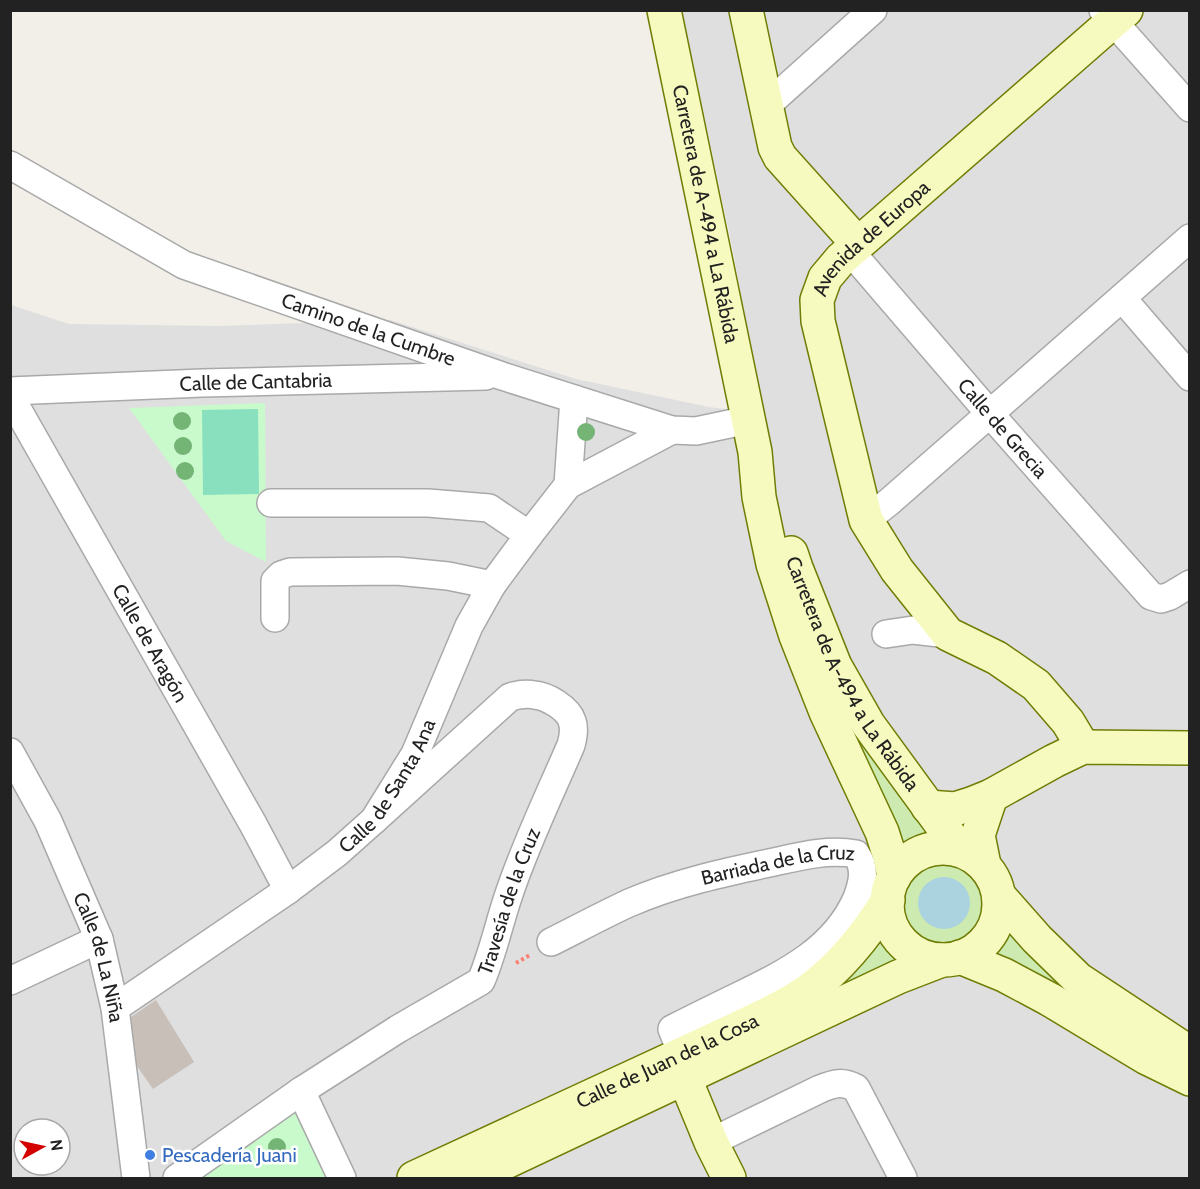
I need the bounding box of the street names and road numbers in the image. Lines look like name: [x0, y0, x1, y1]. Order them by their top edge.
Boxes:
street label: Carretera de A-494 a La Rábida: [668, 82, 744, 346]
street label: Avenida de Europa: [807, 175, 935, 299]
street label: Camino de la Cumbre: [278, 288, 459, 371]
street label: Calle de Cantabria: [179, 368, 333, 396]
street label: Calle de Grecia: [953, 373, 1053, 483]
street label: Carretera de A-494 a La Rábida: [781, 553, 925, 796]
street label: Calle de Aragón: [107, 580, 193, 706]
street label: Calle de Santa Ana: [334, 715, 441, 858]
street label: Travesía de la Cruz: [473, 824, 545, 978]
street label: Barriada de la Cruz: [699, 840, 857, 890]
street label: Calle de La Niña: [68, 889, 129, 1024]
street label: Calle de Juan de la Cosa: [572, 1008, 762, 1113]

